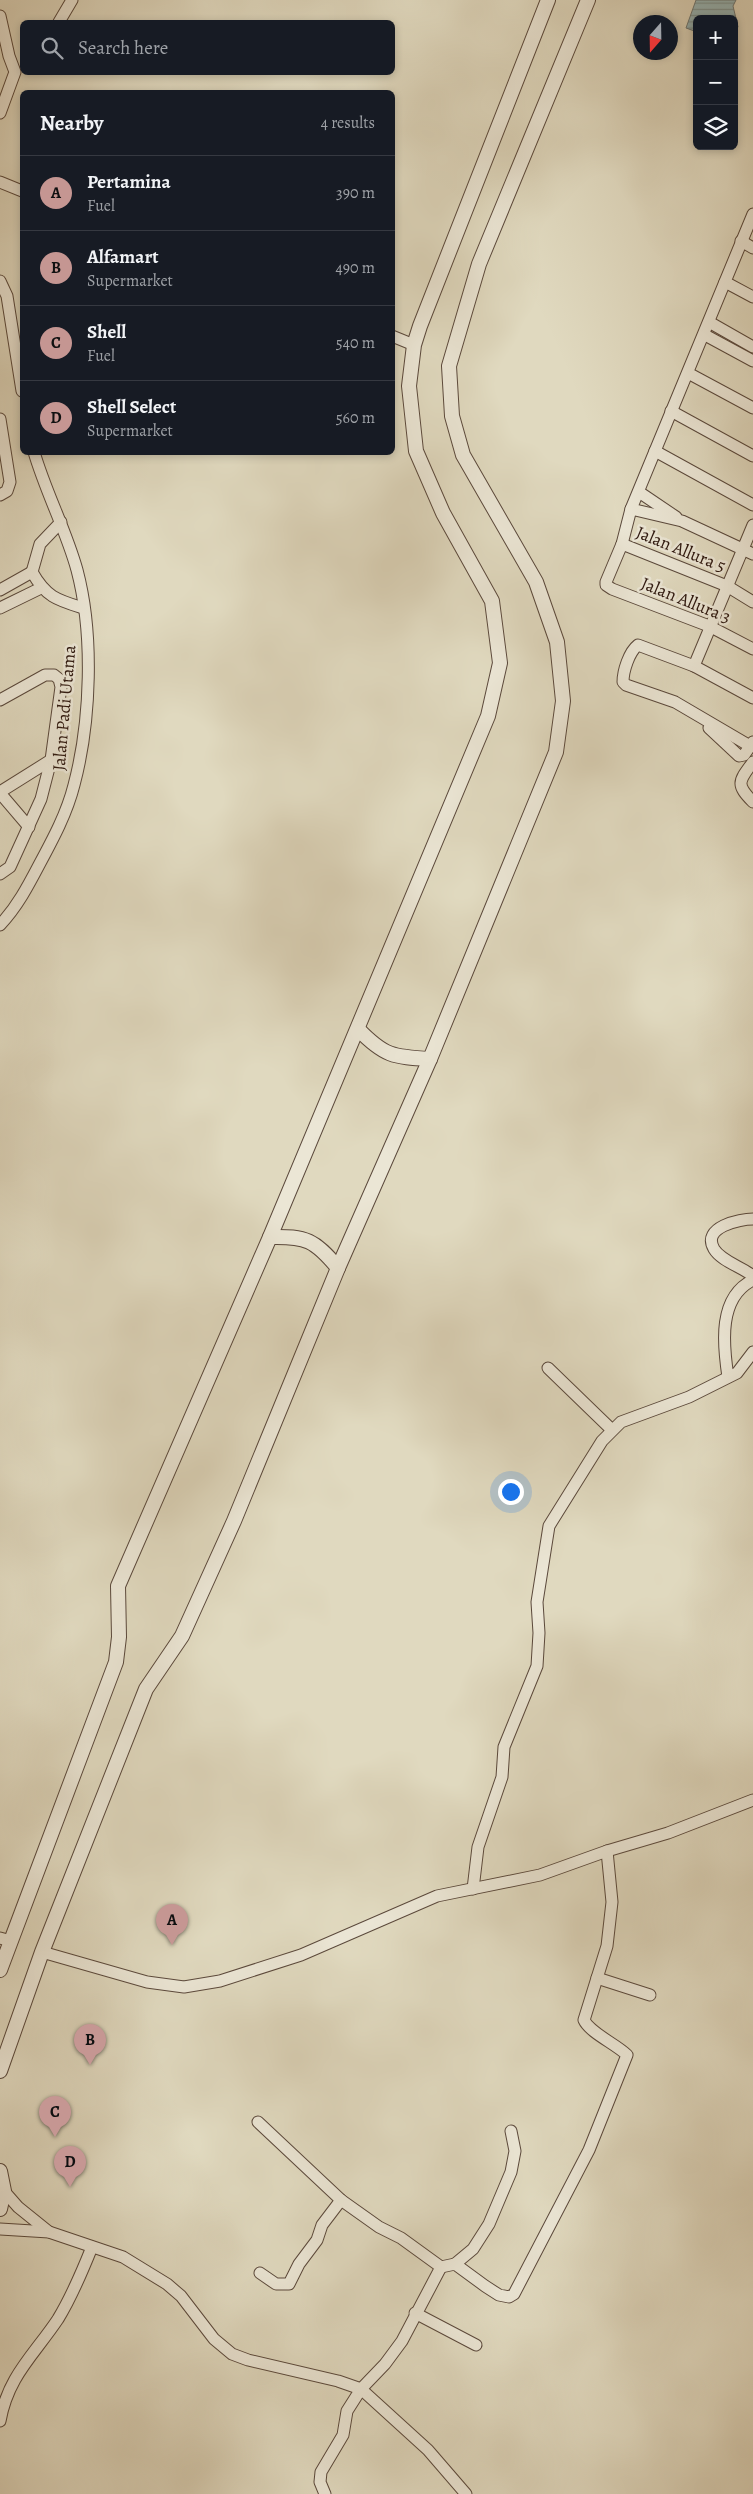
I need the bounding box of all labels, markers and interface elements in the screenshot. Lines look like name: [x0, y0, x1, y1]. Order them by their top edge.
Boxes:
north arrow: [633, 15, 678, 60]
map controls: [693, 15, 738, 150]
button: +: [693, 15, 738, 60]
search box: [20, 20, 395, 75]
icon: search: [38, 34, 66, 62]
text: Search here: [78, 35, 168, 61]
button: −: [693, 60, 738, 105]
button: layers: [693, 105, 738, 150]
text: Nearby: [40, 109, 103, 137]
text: 4 results: [321, 112, 375, 134]
text: Pertamina: [87, 169, 171, 195]
text: A: [51, 182, 61, 204]
text: 390 m: [336, 182, 375, 204]
text: Fuel: [87, 195, 115, 217]
text: Alfamart: [87, 244, 159, 270]
text: B: [51, 257, 61, 279]
text: 490 m: [335, 257, 375, 279]
text: Supermarket: [87, 270, 173, 292]
text: Shell: [87, 319, 126, 345]
text: C: [51, 332, 61, 354]
text: 540 m: [336, 332, 375, 354]
text: Fuel: [87, 345, 115, 367]
text: Shell Select: [87, 394, 176, 420]
text: D: [50, 407, 62, 429]
text: 560 m: [336, 407, 375, 429]
text: Supermarket: [87, 420, 173, 442]
street label: Jalan Allura 5: [632, 520, 730, 578]
street label: Jalan Allura 3: [638, 571, 734, 629]
street label: Jalan Padi Utama: [47, 644, 82, 772]
your location: [498, 1479, 524, 1505]
pin: A: [156, 1904, 188, 1945]
pin: B: [74, 2024, 106, 2065]
pin: C: [39, 2096, 71, 2137]
pin: D: [54, 2146, 86, 2187]

